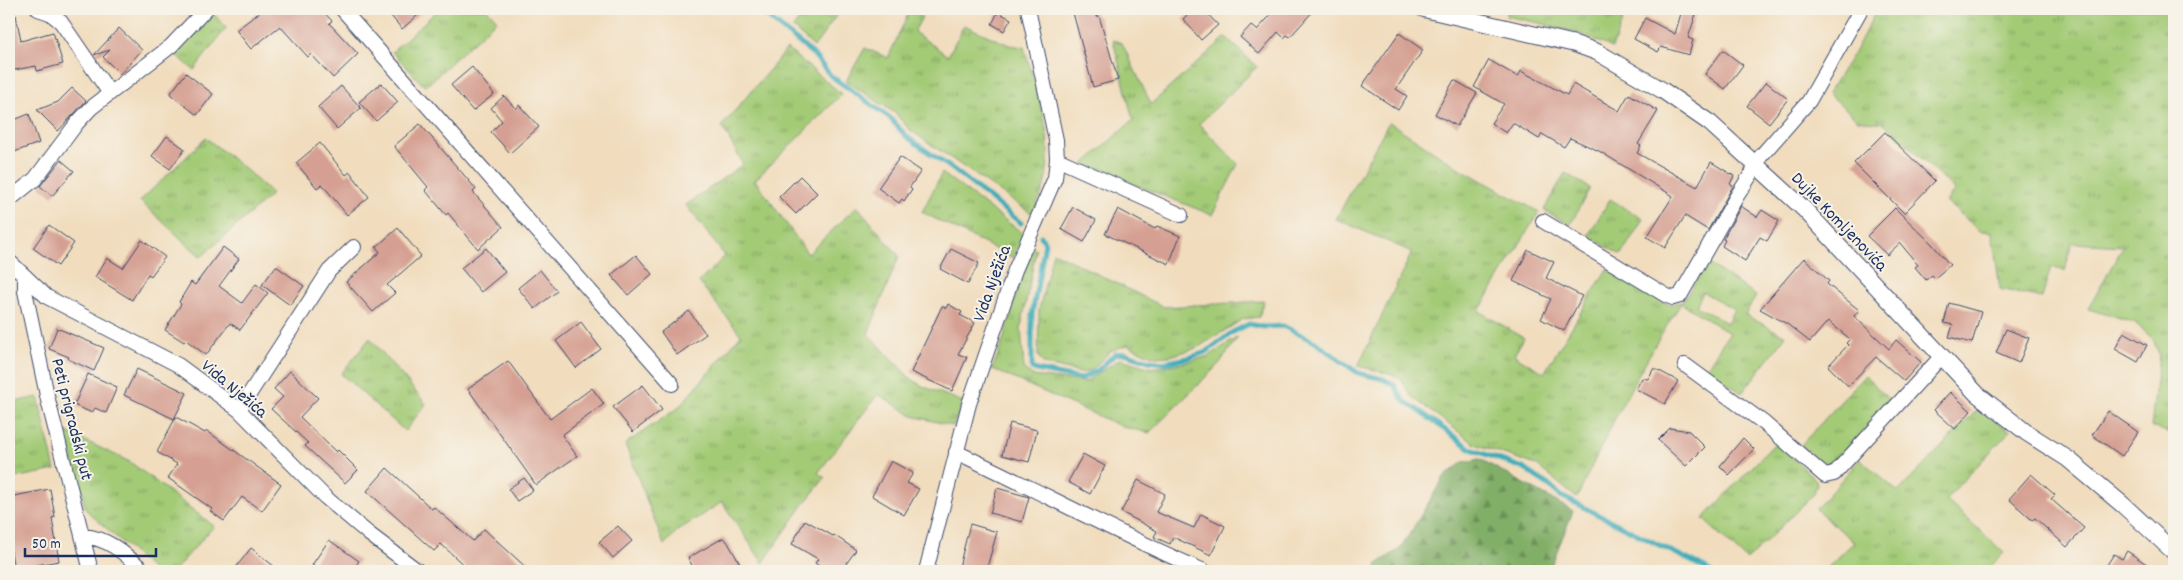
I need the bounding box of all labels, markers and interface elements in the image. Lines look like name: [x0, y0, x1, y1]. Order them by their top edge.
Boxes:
street label: Dujke Komljenovića: [1784, 167, 1893, 278]
street label: Vida Nježića: [968, 242, 1019, 326]
street label: Vida Nježića: [195, 355, 272, 425]
street label: Peti prigradski put: [43, 356, 98, 484]
scale bar: [25, 525, 156, 557]
text: 50 m: [32, 534, 61, 556]

